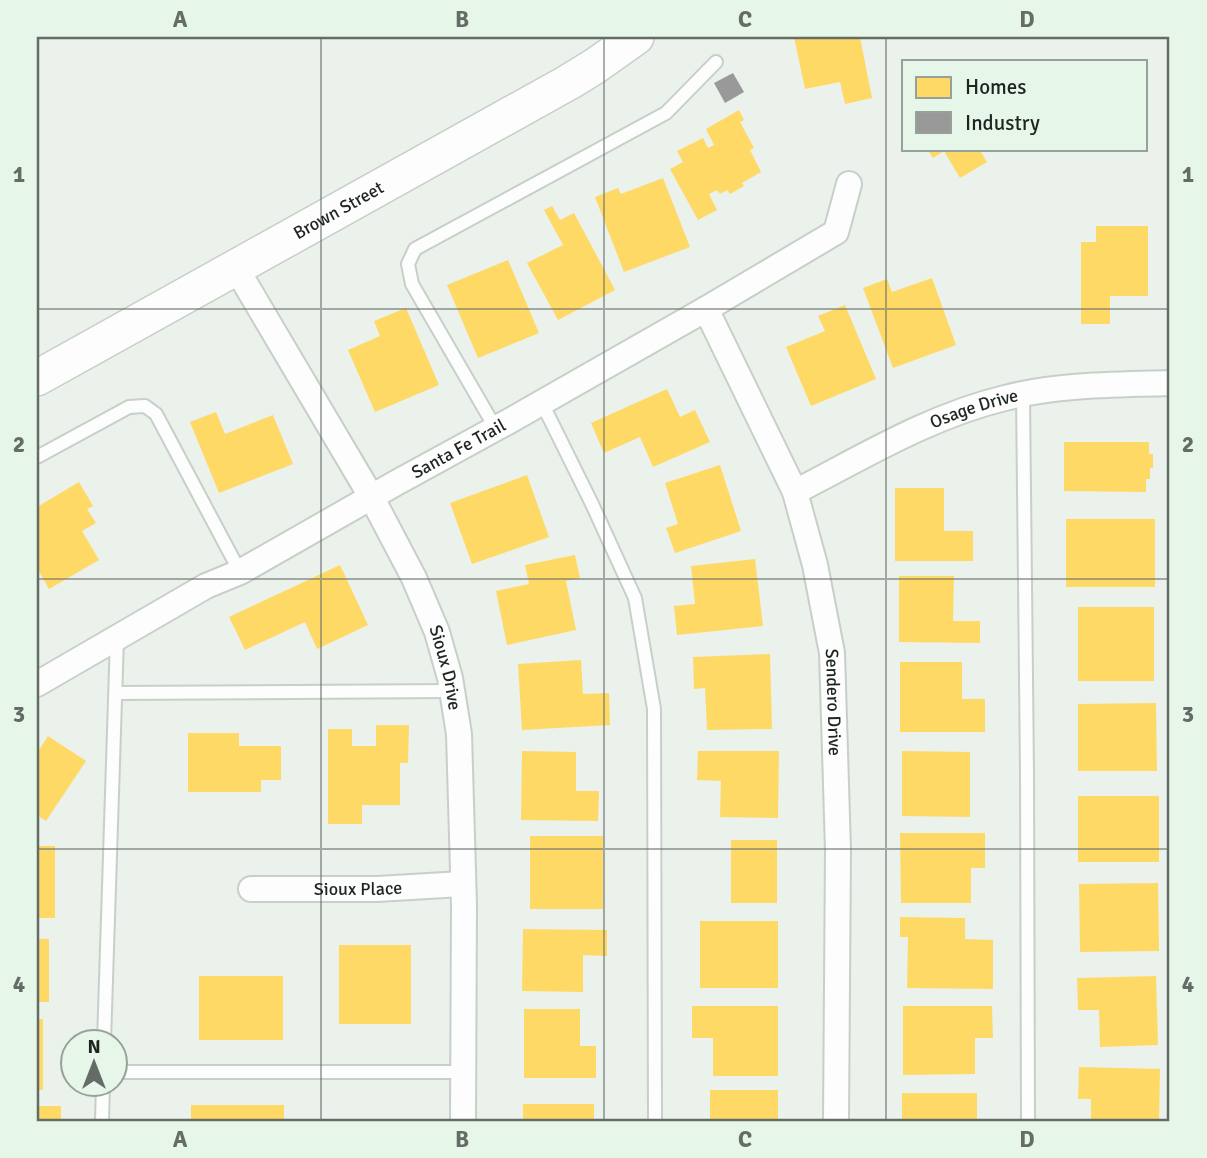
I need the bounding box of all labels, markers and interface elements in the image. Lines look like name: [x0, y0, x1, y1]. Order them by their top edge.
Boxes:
text: A: [173, 5, 188, 34]
text: B: [455, 5, 469, 34]
text: C: [738, 5, 752, 34]
text: D: [1019, 5, 1035, 34]
legend: [902, 60, 1148, 150]
text: Homes: [965, 74, 1027, 100]
text: Industry: [965, 110, 1040, 136]
text: 1: [13, 160, 25, 189]
text: 1: [1182, 160, 1194, 189]
street label: Brown Street: [289, 176, 387, 244]
street label: Osage Drive: [927, 384, 1020, 433]
street label: Santa Fe Trail: [408, 414, 509, 483]
text: 2: [13, 430, 25, 459]
text: 2: [1182, 430, 1194, 459]
street label: Sioux Drive: [424, 622, 466, 712]
street label: Sendero Drive: [821, 648, 846, 756]
text: 3: [13, 700, 25, 729]
text: 3: [1182, 700, 1194, 729]
street label: Sioux Place: [314, 877, 403, 900]
text: 4: [13, 970, 25, 999]
text: 4: [1182, 970, 1194, 999]
north arrow: [60, 1028, 130, 1098]
text: N: [87, 1035, 101, 1059]
text: A: [173, 1125, 188, 1154]
text: B: [455, 1125, 469, 1154]
text: C: [738, 1125, 752, 1154]
text: D: [1019, 1125, 1035, 1154]

